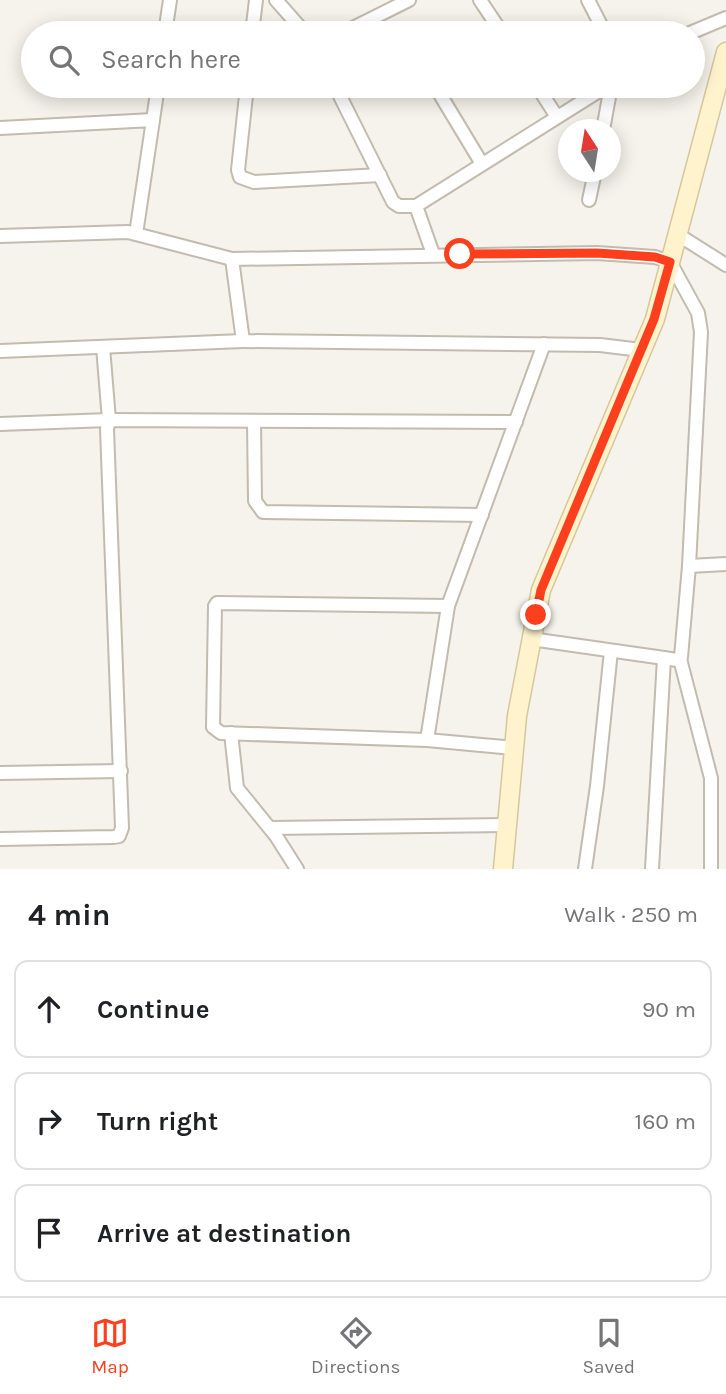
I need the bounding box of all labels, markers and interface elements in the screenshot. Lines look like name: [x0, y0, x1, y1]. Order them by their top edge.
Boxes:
search box: [21, 21, 705, 98]
icon: search: [45, 41, 83, 79]
text: Search here: [101, 44, 241, 75]
north arrow: [558, 119, 621, 182]
route start: [444, 238, 475, 269]
route end: [520, 599, 551, 630]
text: 4 min: [28, 897, 110, 933]
text: Walk · 250 m: [564, 901, 698, 928]
icon: ahead: [30, 990, 68, 1028]
text: Continue: [97, 994, 209, 1025]
text: 90 m: [642, 996, 696, 1023]
icon: right: [30, 1102, 68, 1140]
text: Turn right: [97, 1106, 218, 1137]
text: 160 m: [635, 1108, 696, 1135]
icon: arrive: [30, 1214, 68, 1252]
text: Arrive at destination: [97, 1218, 351, 1249]
tab: Map: [91, 1314, 129, 1378]
tab: Directions: [311, 1314, 400, 1378]
tab: Saved: [582, 1314, 635, 1378]

